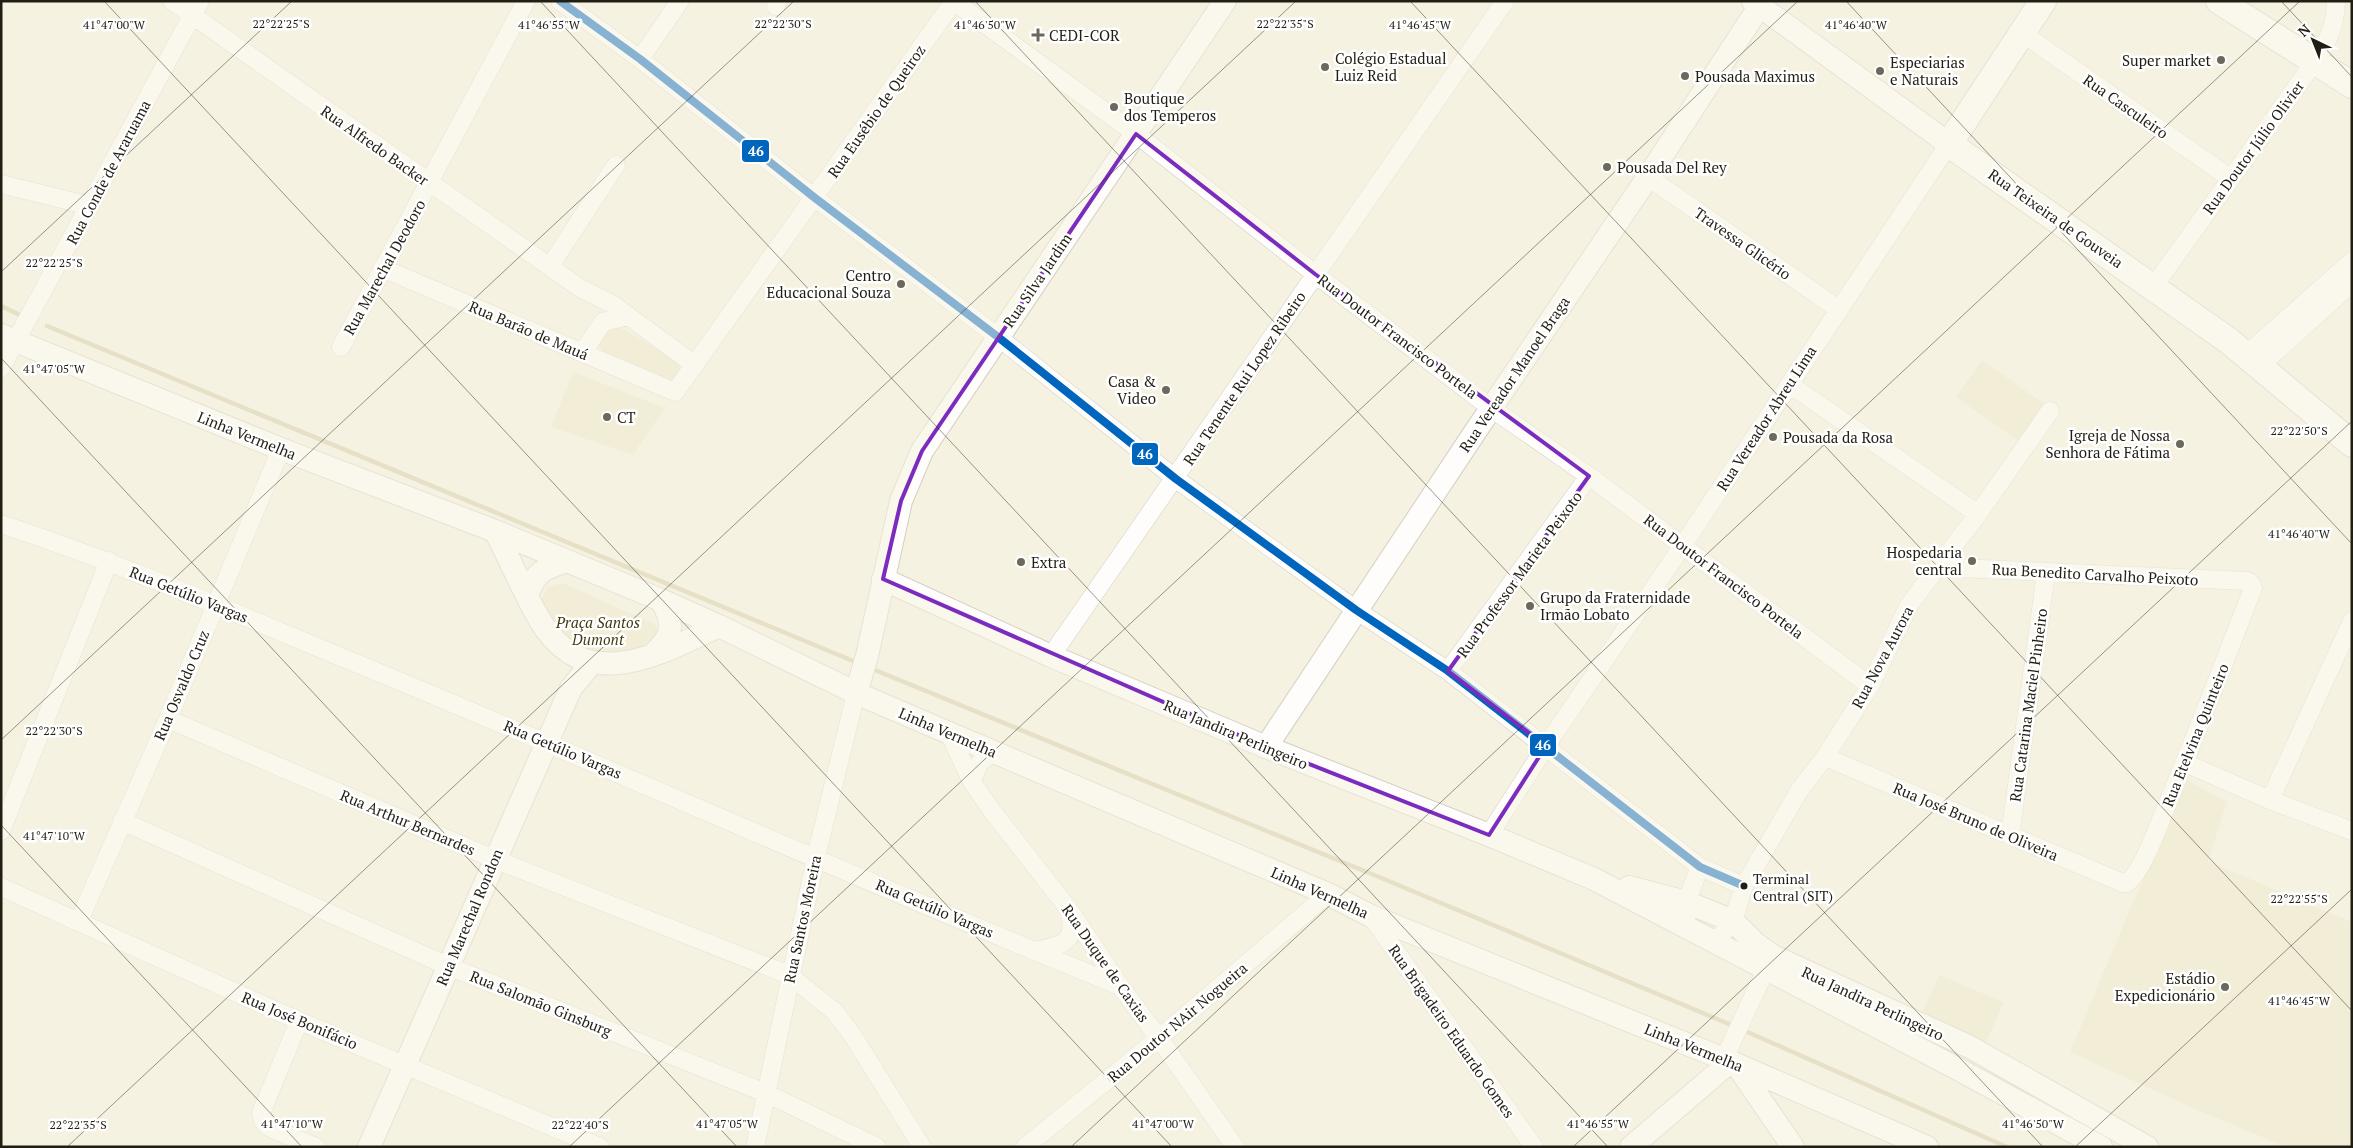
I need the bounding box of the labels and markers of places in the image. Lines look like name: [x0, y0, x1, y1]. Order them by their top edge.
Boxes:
place label: CEDI-COR: [1049, 25, 1120, 45]
marker: CEDI-COR: [1031, 28, 1045, 42]
place label: Colégio Estadual Luiz Reid: [1335, 48, 1446, 85]
place label: Super market: [2122, 50, 2211, 70]
place label: Especiarias e Naturais: [1890, 52, 1965, 89]
marker: Super market: [2215, 54, 2227, 66]
marker: Colégio Estadual Luiz Reid: [1319, 61, 1331, 73]
marker: Especiarias e Naturais: [1874, 65, 1886, 77]
place label: Pousada Maximus: [1695, 66, 1815, 86]
marker: Pousada Maximus: [1679, 70, 1691, 82]
place label: Boutique dos Temperos: [1124, 88, 1216, 125]
marker: Boutique dos Temperos: [1108, 101, 1120, 113]
place label: Pousada Del Rey: [1617, 157, 1727, 177]
marker: Pousada Del Rey: [1601, 161, 1613, 173]
place label: Centro Educacional Souza: [766, 265, 891, 302]
marker: Centro Educacional Souza: [895, 278, 907, 290]
place label: Casa & Video: [1108, 371, 1156, 408]
marker: Casa & Video: [1160, 384, 1172, 396]
place label: CT: [617, 407, 636, 427]
marker: CT: [601, 411, 613, 423]
place label: Igreja de Nossa Senhora de Fátima: [2046, 425, 2170, 462]
place label: Pousada da Rosa: [1783, 427, 1894, 447]
marker: Pousada da Rosa: [1767, 431, 1779, 443]
marker: Igreja de Nossa Senhora de Fátima: [2174, 438, 2186, 450]
place label: Hospedaria central: [1887, 542, 1962, 579]
place label: Extra: [1031, 552, 1067, 572]
marker: Hospedaria central: [1966, 555, 1978, 567]
marker: Extra: [1015, 556, 1027, 568]
place label: Grupo da Fraternidade Irmão Lobato: [1540, 587, 1690, 624]
marker: Grupo da Fraternidade Irmão Lobato: [1524, 600, 1536, 612]
place label: Terminal Central (SIT): [1753, 869, 1833, 905]
marker: Terminal Central (SIT): [1739, 881, 1749, 891]
place label: Estádio Expedicionário: [2115, 968, 2215, 1005]
marker: Estádio Expedicionário: [2219, 981, 2231, 993]

